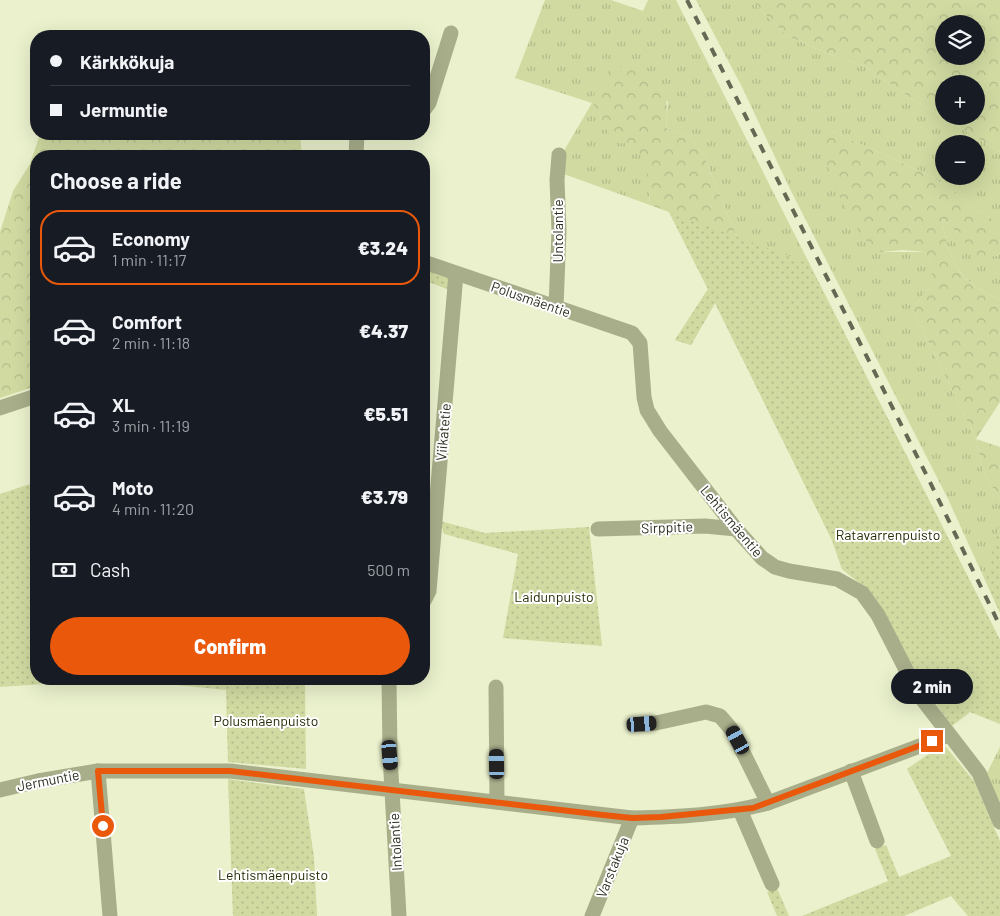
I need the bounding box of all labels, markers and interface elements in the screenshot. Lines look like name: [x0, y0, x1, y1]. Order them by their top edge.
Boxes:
map controls: [935, 15, 985, 185]
button: layers: [935, 15, 985, 65]
text: Kärkkökuja: [80, 50, 174, 73]
button: +: [935, 75, 985, 125]
text: Jermuntie: [80, 98, 168, 121]
button: −: [935, 135, 985, 185]
text: Choose a ride: [50, 167, 182, 193]
street label: Untolantie: [549, 199, 566, 263]
icon: car: [52, 225, 97, 270]
text: Economy: [112, 227, 190, 250]
text: €3.24: [358, 236, 408, 259]
text: 1 min · 11:17: [112, 250, 186, 269]
street label: Polusmäentie: [489, 277, 573, 321]
icon: car: [52, 308, 97, 353]
text: Comfort: [112, 310, 182, 333]
text: €4.37: [359, 319, 408, 342]
text: 2 min · 11:18: [112, 333, 190, 352]
icon: car: [52, 391, 97, 436]
text: XL: [112, 393, 135, 416]
text: €5.51: [363, 402, 408, 425]
street label: Viikatetie: [432, 402, 454, 462]
text: 3 min · 11:19: [112, 416, 190, 435]
icon: car: [52, 474, 97, 519]
text: Moto: [112, 476, 154, 499]
street label: Lehtismäentie: [697, 482, 767, 560]
text: €3.79: [361, 485, 408, 508]
text: 4 min · 11:20: [112, 499, 194, 518]
street label: Sirppitie: [641, 518, 693, 536]
park label: Ratavarrenpuisto: [836, 526, 940, 543]
icon: cash: [50, 556, 78, 584]
text: Cash: [90, 558, 131, 581]
text: 500 m: [367, 560, 410, 579]
park label: Laidunpuisto: [514, 588, 594, 605]
button: Confirm: [50, 617, 410, 675]
callout: 2 min: [891, 668, 973, 704]
text: 2 min: [913, 677, 951, 696]
park label: Polusmäenpuisto: [214, 712, 318, 729]
car: [626, 715, 657, 733]
car: [724, 723, 751, 757]
route end: [921, 730, 943, 752]
car: [381, 739, 398, 771]
car: [489, 749, 504, 779]
street label: Jermuntie: [15, 766, 81, 794]
street label: Intolantie: [385, 813, 405, 871]
route start: [92, 815, 114, 837]
street label: Varstakuja: [592, 834, 632, 900]
park label: Lehtismäenpuisto: [218, 866, 328, 883]

